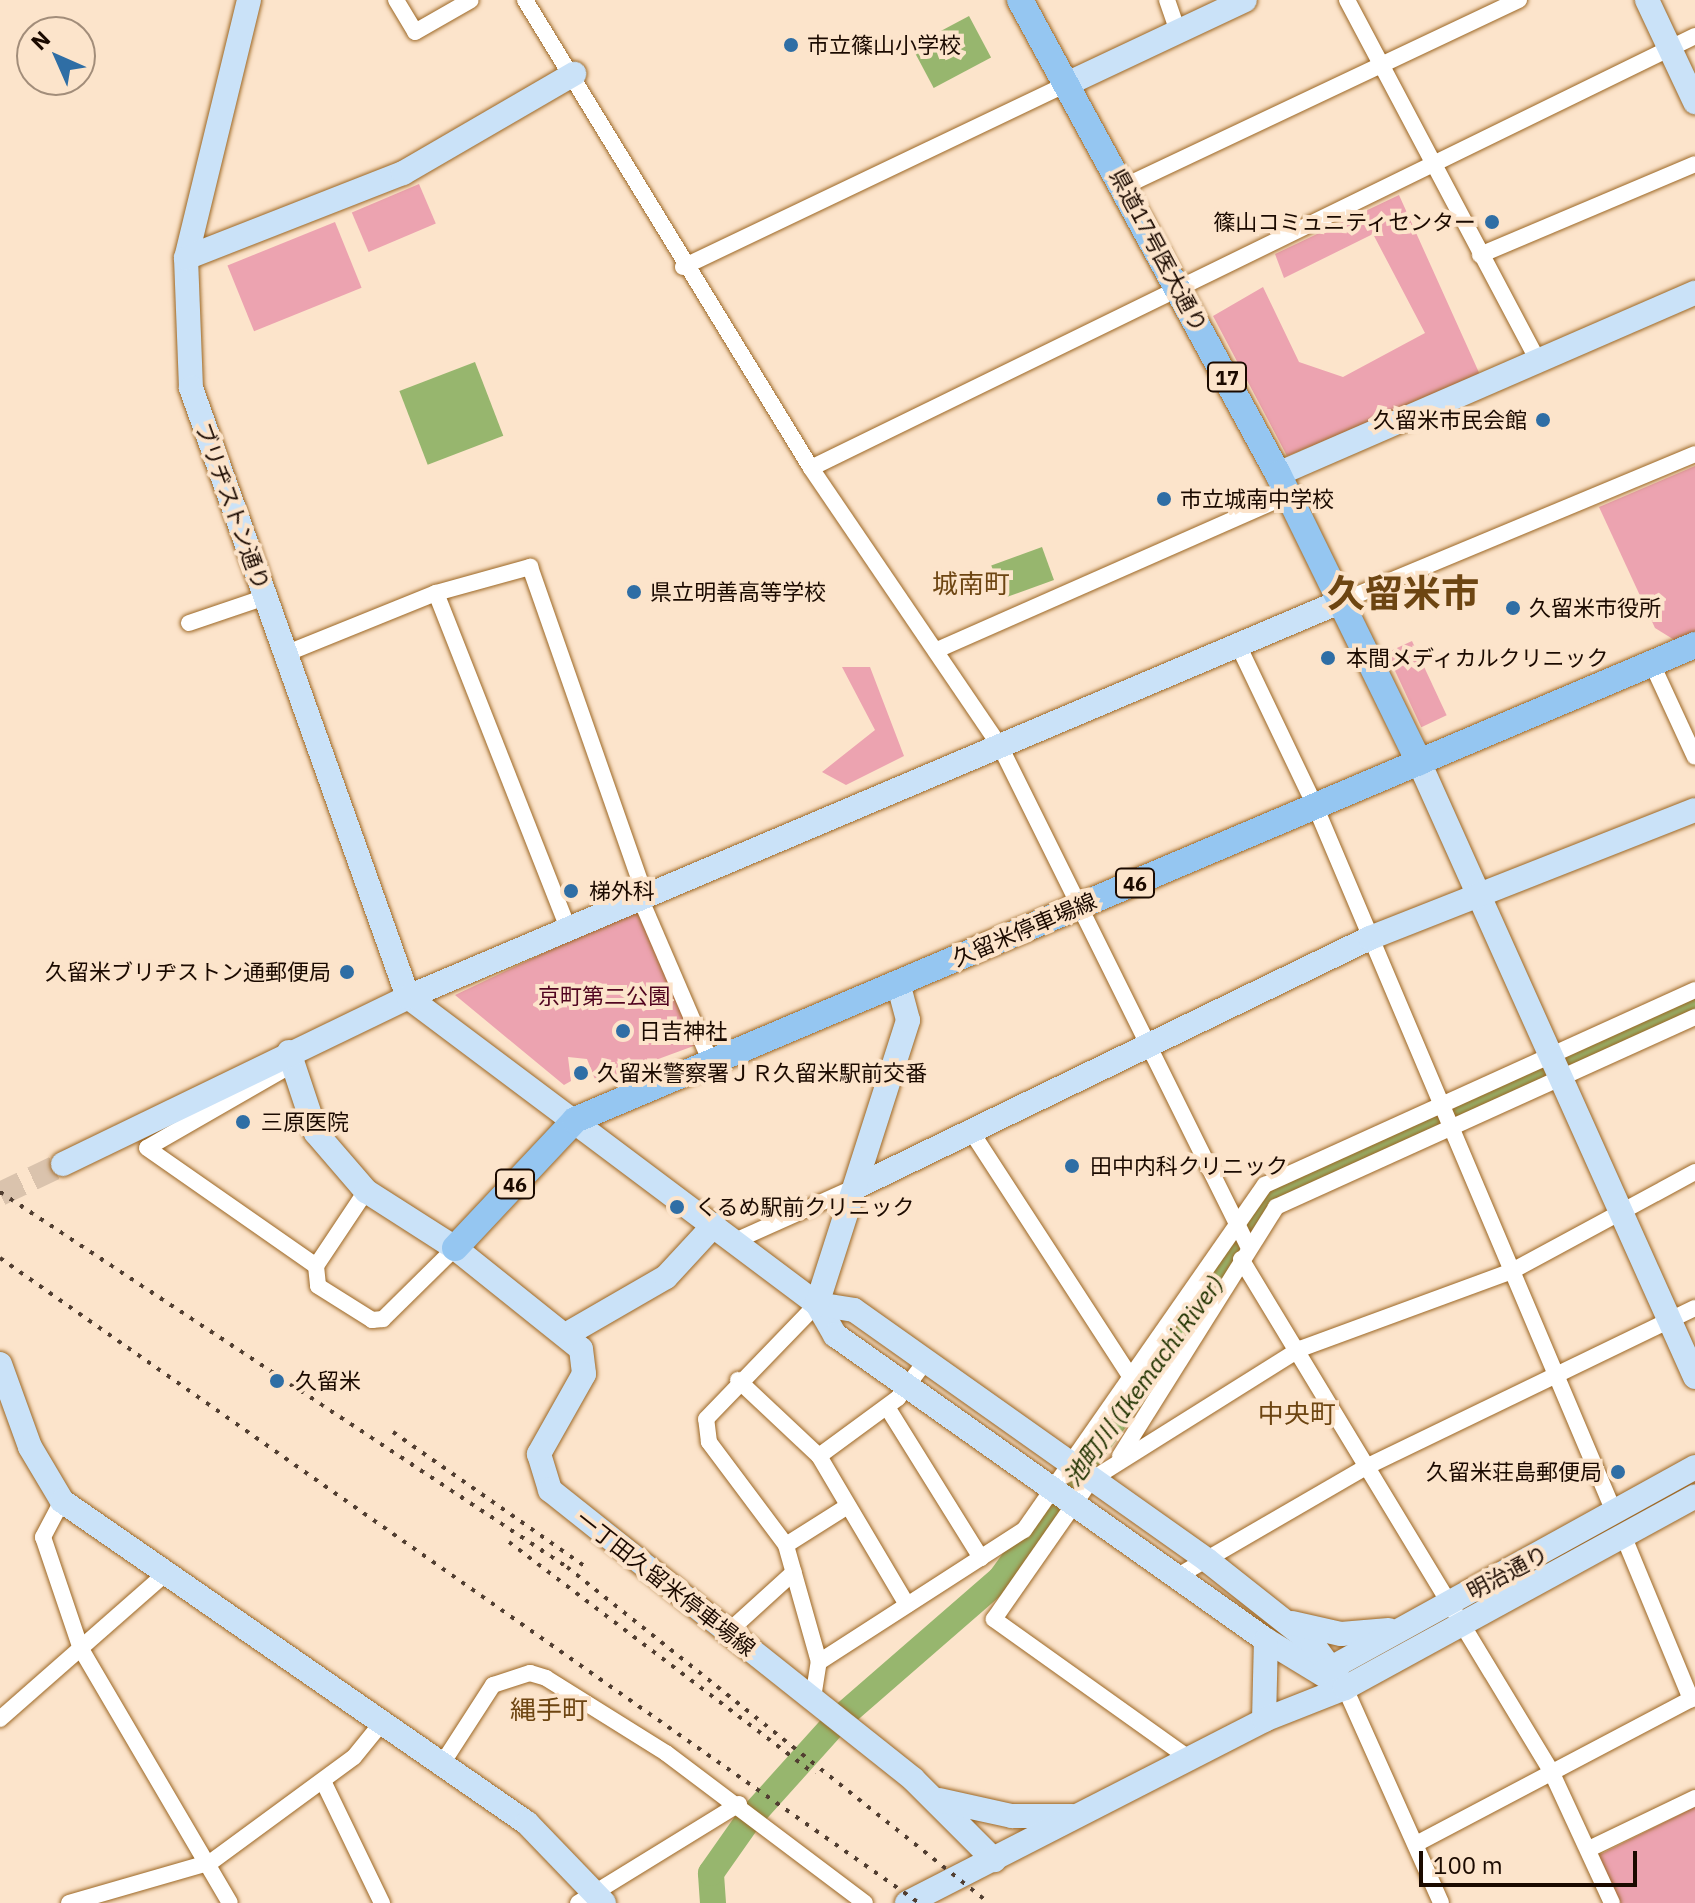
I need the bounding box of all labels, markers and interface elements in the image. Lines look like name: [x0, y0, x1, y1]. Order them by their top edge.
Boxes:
north arrow: [16, 16, 96, 96]
text: N: [24, 24, 56, 56]
place label: 市立篠山小学校: [807, 32, 961, 58]
marker: 市立篠山小学校: [782, 36, 800, 54]
street label: 県道17号医大通り: [1105, 164, 1213, 336]
place label: 篠山コミュニティセンター: [1212, 209, 1476, 235]
marker: 篠山コミュニティセンター: [1483, 213, 1501, 231]
road number: 17: [1207, 361, 1247, 393]
place label: 久留米市民会館: [1373, 407, 1527, 433]
marker: 久留米市民会館: [1534, 411, 1552, 429]
street label: ブリヂストン通り: [190, 419, 276, 593]
place label: 市立城南中学校: [1180, 486, 1334, 512]
marker: 市立城南中学校: [1155, 490, 1173, 508]
district label: 城南町: [932, 568, 1010, 600]
district label: 久留米市: [1327, 570, 1479, 616]
place label: 県立明善高等学校: [650, 579, 826, 605]
marker: 県立明善高等学校: [625, 583, 643, 601]
place label: 久留米市役所: [1529, 595, 1661, 621]
marker: 久留米市役所: [1504, 599, 1522, 617]
place label: 本間メディカルクリニック: [1346, 645, 1610, 671]
marker: 本間メディカルクリニック: [1317, 647, 1339, 669]
road number: 46: [1115, 867, 1155, 899]
place label: 梯外科: [589, 878, 655, 904]
marker: 梯外科: [560, 880, 582, 902]
street label: 久留米停車場線: [948, 887, 1100, 971]
place label: 久留米ブリヂストン通郵便局: [45, 959, 331, 985]
marker: 久留米ブリヂストン通郵便局: [338, 963, 356, 981]
park label: 京町第二公園: [538, 983, 670, 1009]
place label: 日吉神社: [639, 1018, 727, 1044]
marker: 日吉神社: [614, 1022, 632, 1040]
place label: 久留米警察署ＪＲ久留米駅前交番: [597, 1060, 927, 1086]
marker: 久留米警察署ＪＲ久留米駅前交番: [572, 1064, 590, 1082]
place label: 三原医院: [261, 1109, 349, 1135]
marker: 三原医院: [232, 1111, 254, 1133]
place label: 田中内科クリニック: [1090, 1153, 1288, 1179]
marker: 田中内科クリニック: [1061, 1155, 1083, 1177]
road number: 46: [495, 1168, 535, 1200]
place label: くるめ駅前クリニック: [695, 1194, 915, 1220]
marker: くるめ駅前クリニック: [666, 1196, 688, 1218]
water label: 池町川 (Ikemachi River): [1058, 1270, 1230, 1492]
place label: 久留米: [295, 1368, 361, 1394]
marker: 久留米: [266, 1370, 288, 1392]
district label: 中央町: [1258, 1398, 1336, 1430]
place label: 久留米荘島郵便局: [1426, 1459, 1602, 1485]
marker: 久留米荘島郵便局: [1609, 1463, 1627, 1481]
street label: 一丁田久留米停車場線: [571, 1505, 761, 1661]
street label: 明治通り: [1462, 1540, 1552, 1604]
district label: 縄手町: [510, 1694, 588, 1726]
scale bar: [1423, 1835, 1641, 1885]
text: 100 m: [1433, 1849, 1503, 1881]

